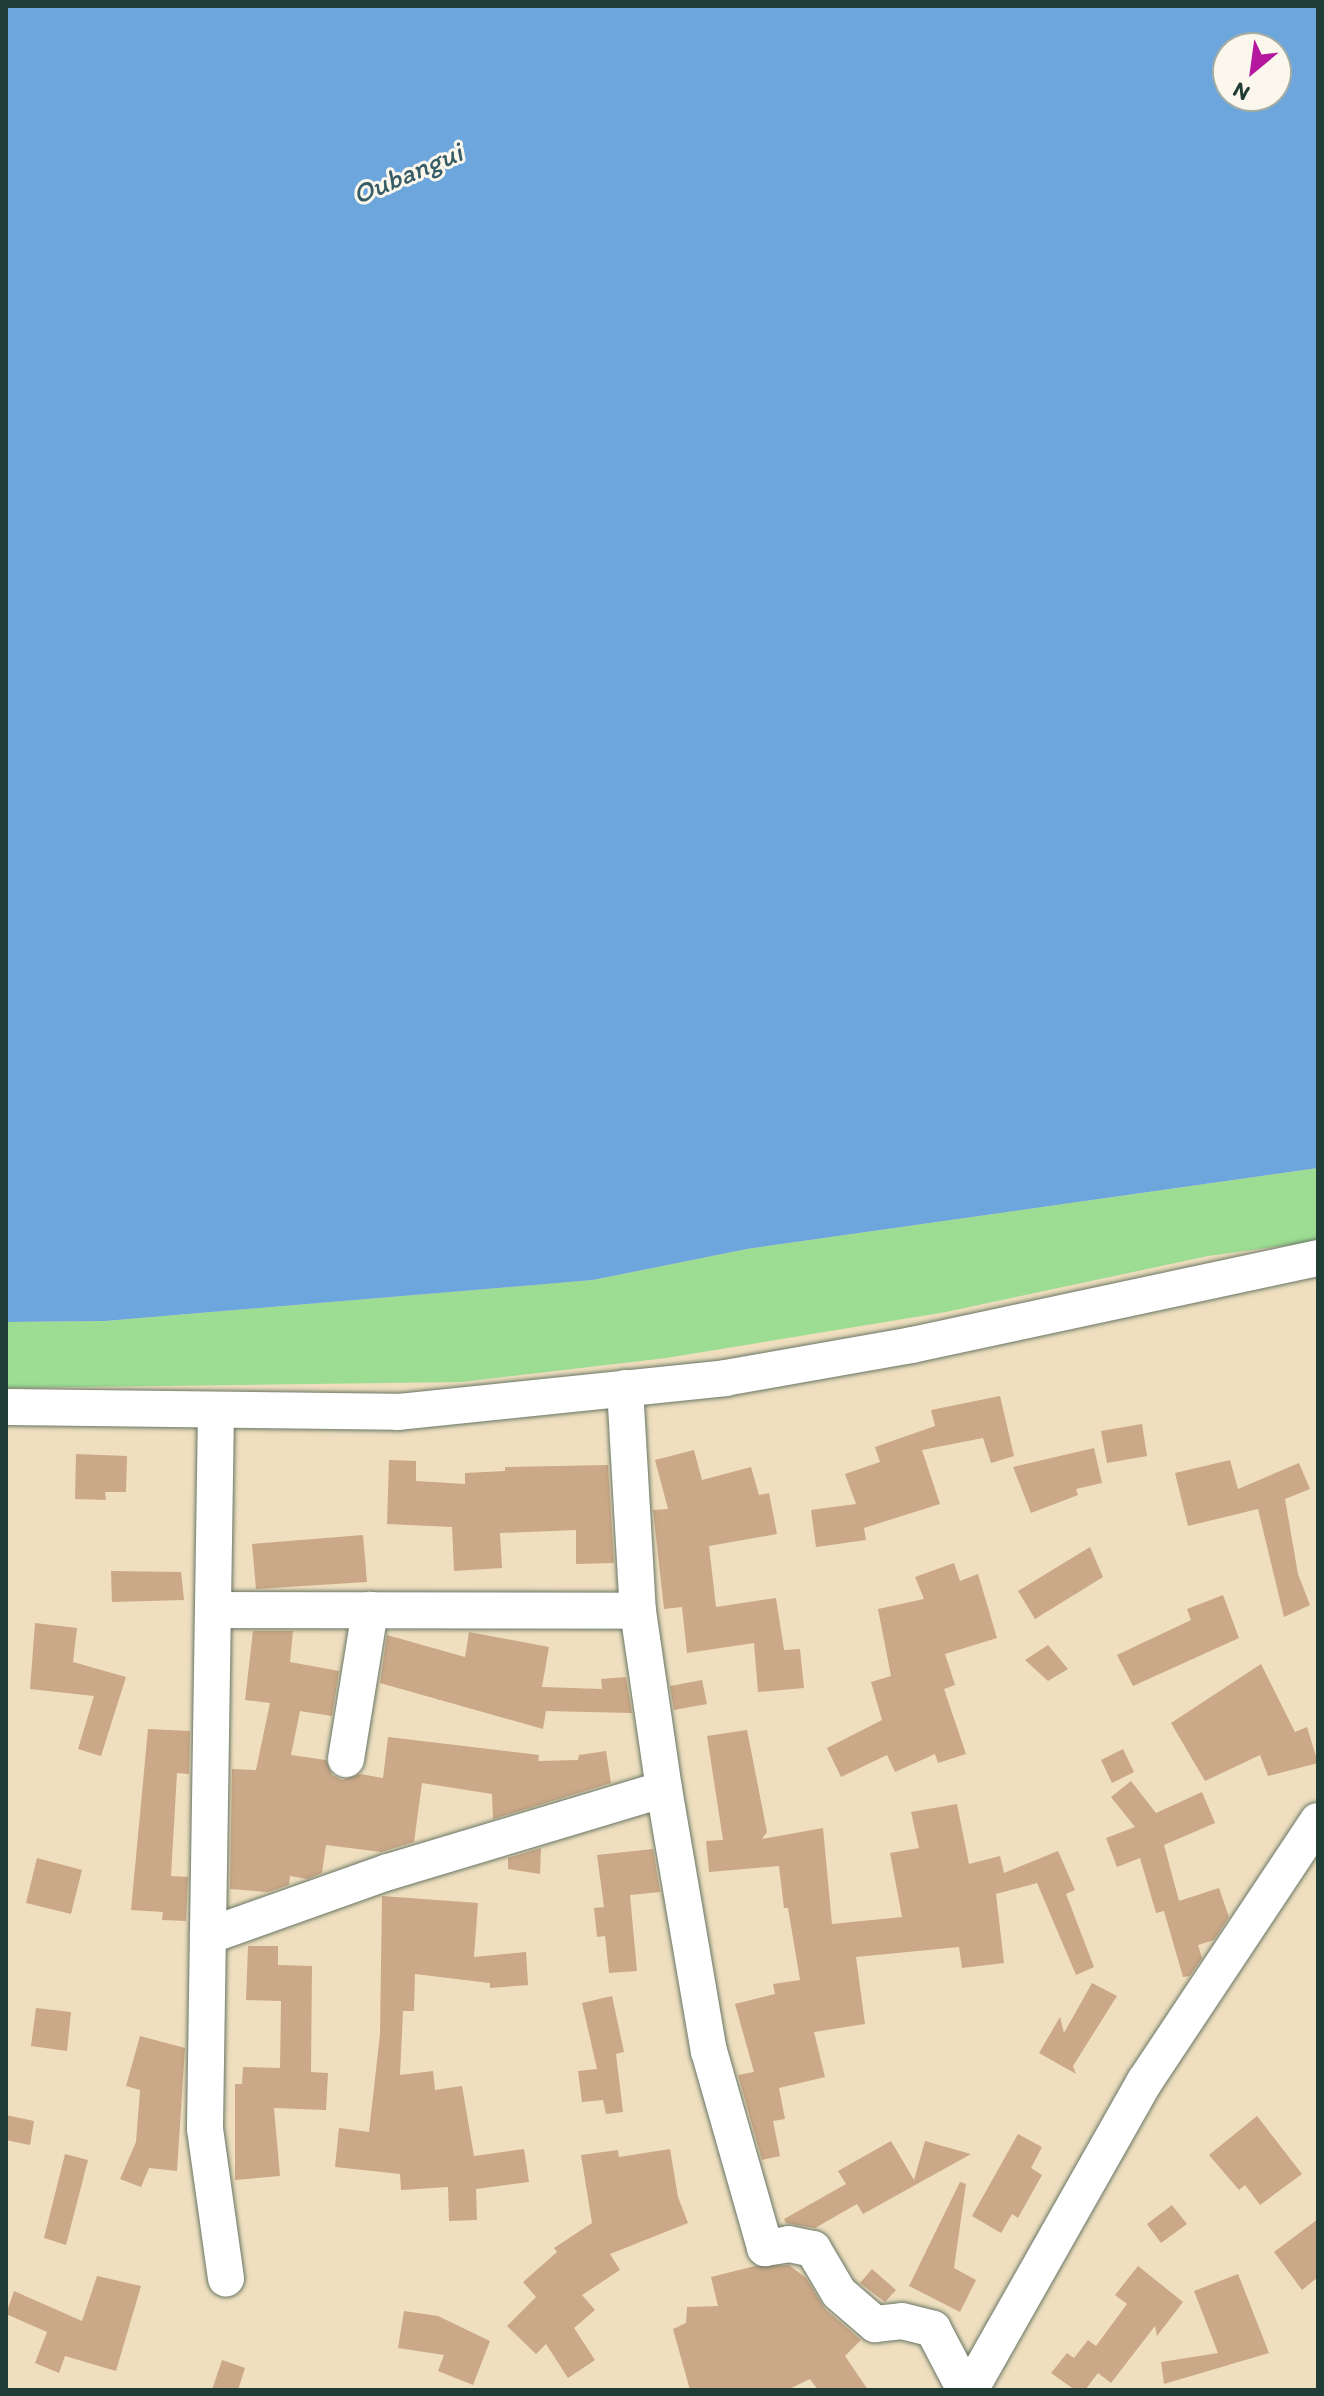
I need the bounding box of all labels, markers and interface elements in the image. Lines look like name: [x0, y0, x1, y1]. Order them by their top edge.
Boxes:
north arrow: [1212, 32, 1292, 112]
text: N: [1228, 76, 1254, 107]
water label: Oubangui: [347, 135, 467, 211]

